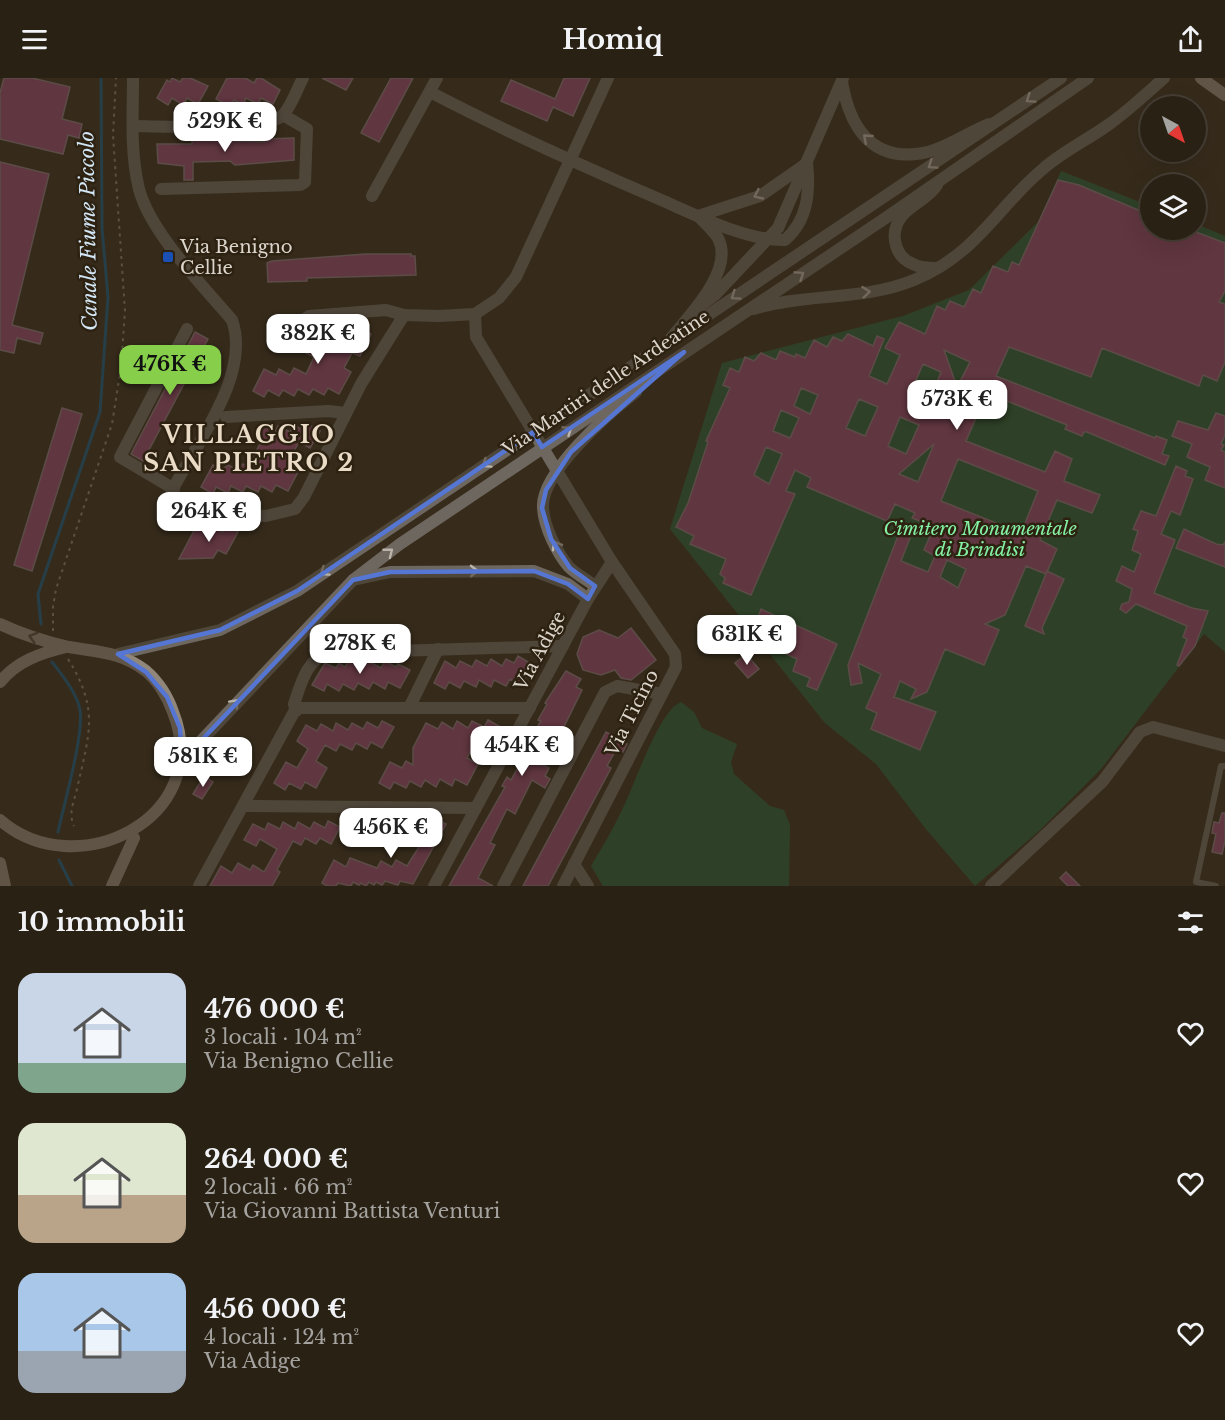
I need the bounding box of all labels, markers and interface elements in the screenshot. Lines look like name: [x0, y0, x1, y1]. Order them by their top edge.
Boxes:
icon: menu: [18, 23, 51, 56]
text: Homiq: [562, 23, 663, 56]
icon: share: [1174, 23, 1207, 56]
one-way arrow: [1026, 92, 1037, 103]
north arrow: [1140, 96, 1206, 162]
map controls: [1140, 96, 1206, 240]
pin: 529K €: [176, 102, 274, 153]
text: 529K €: [188, 109, 262, 133]
water label: Canale Fiume Piccolo: [74, 131, 102, 331]
one-way arrow: [863, 134, 874, 145]
one-way arrow: [928, 157, 938, 169]
button: layers: [1140, 174, 1206, 240]
one-way arrow: [754, 187, 765, 199]
place label: Via Benigno Cellie: [179, 236, 293, 279]
marker: Via Benigno Cellie: [161, 250, 175, 264]
one-way arrow: [793, 271, 804, 282]
one-way arrow: [861, 286, 870, 299]
one-way arrow: [731, 289, 742, 300]
street label: Via Martiri delle Ardeatine: [497, 305, 714, 461]
pin: 382K €: [269, 314, 367, 365]
text: 382K €: [281, 321, 356, 345]
pin: 476K €: [121, 345, 219, 396]
text: 476K €: [133, 352, 207, 376]
pin: 573K €: [908, 380, 1006, 431]
text: 573K €: [921, 387, 993, 411]
district label: VILLAGGIO SAN PIETRO 2: [143, 420, 355, 477]
one-way arrow: [561, 426, 572, 437]
one-way arrow: [482, 457, 493, 468]
pin: 264K €: [160, 492, 258, 543]
text: 264K €: [171, 499, 247, 523]
park label: Cimitero Monumentale di Brindisi: [883, 518, 1077, 561]
one-way arrow: [552, 541, 563, 551]
one-way arrow: [383, 548, 394, 559]
one-way arrow: [320, 565, 331, 576]
one-way arrow: [470, 565, 479, 577]
street label: Via Adige: [509, 607, 570, 696]
pin: 631K €: [698, 615, 796, 666]
text: 631K €: [711, 622, 783, 646]
pin: 278K €: [311, 624, 409, 675]
one-way arrow: [28, 631, 38, 644]
text: 278K €: [324, 631, 396, 655]
street label: Via Ticino: [600, 666, 663, 761]
one-way arrow: [228, 699, 239, 710]
pin: 454K €: [473, 726, 571, 777]
text: 454K €: [485, 733, 560, 757]
pin: 581K €: [154, 737, 252, 788]
text: 581K €: [168, 744, 238, 768]
pin: 456K €: [342, 808, 440, 859]
text: 456K €: [353, 815, 429, 839]
text: 10 immobili: [18, 906, 185, 938]
icon: filters: [1174, 906, 1207, 939]
text: 476 000 €: [204, 993, 345, 1025]
icon: home: [66, 997, 138, 1069]
icon: heart: [1174, 1017, 1207, 1050]
text: 3 locali · 104 m²: [204, 1025, 362, 1049]
text: Via Benigno Cellie: [204, 1049, 394, 1073]
text: 264 000 €: [204, 1143, 348, 1175]
icon: home: [66, 1147, 138, 1219]
icon: heart: [1174, 1167, 1207, 1200]
text: 2 locali · 66 m²: [204, 1175, 353, 1199]
text: Via Giovanni Battista Venturi: [204, 1199, 500, 1223]
text: 456 000 €: [204, 1293, 347, 1325]
icon: home: [66, 1297, 138, 1369]
icon: heart: [1174, 1317, 1207, 1350]
text: 4 locali · 124 m²: [204, 1325, 359, 1349]
text: Via Adige: [204, 1349, 301, 1373]

